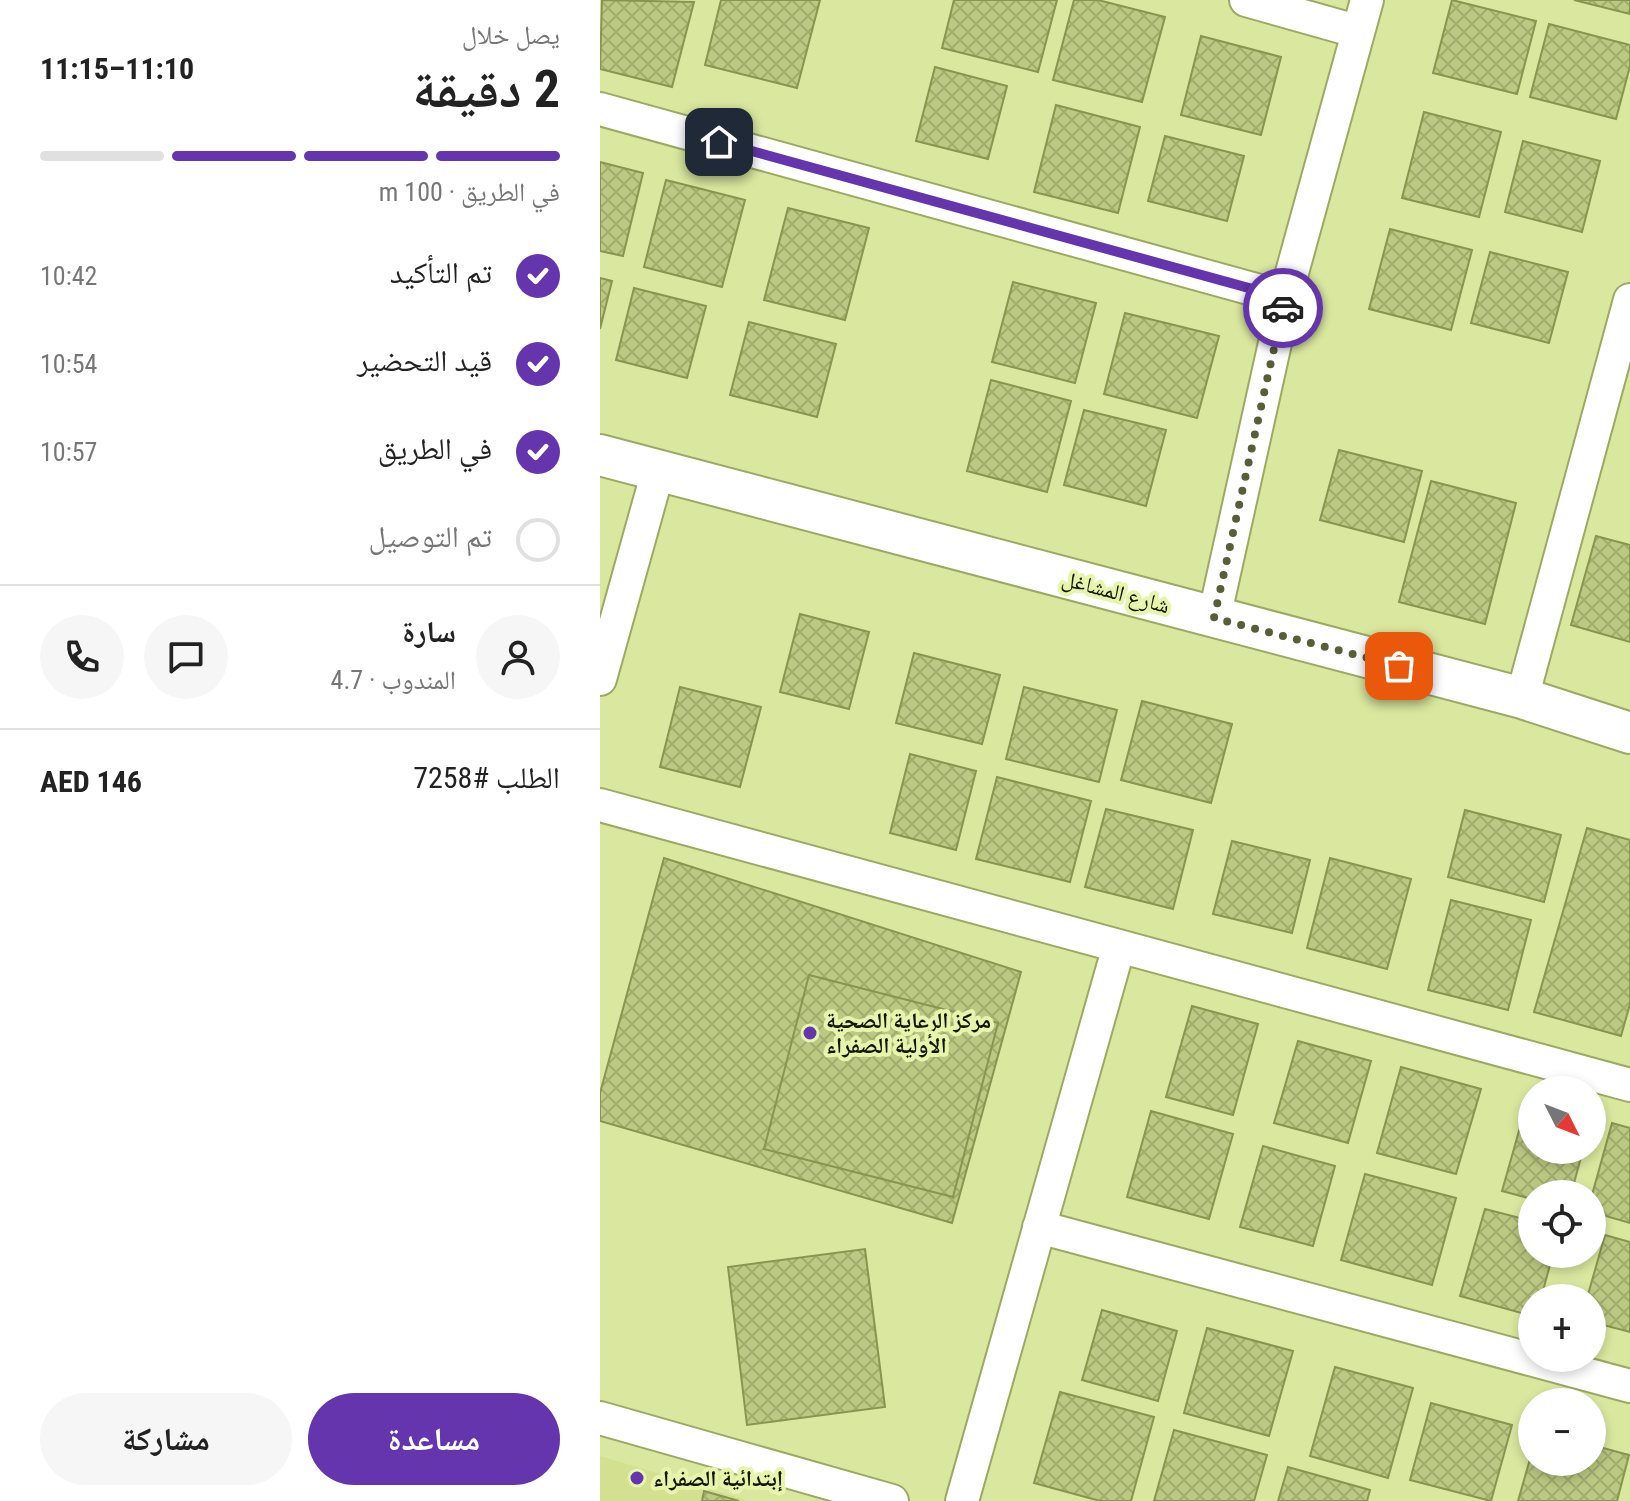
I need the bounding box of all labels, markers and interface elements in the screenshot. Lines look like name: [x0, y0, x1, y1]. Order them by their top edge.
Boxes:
text: يصل خلال: [462, 20, 560, 50]
text: 11:10–11:15: [40, 51, 194, 86]
text: 2 دقيقة: [413, 59, 560, 120]
pin: [685, 108, 753, 176]
icon: home: [697, 120, 741, 164]
text: في الطريق · 100 m: [379, 177, 560, 207]
icon: check: [516, 254, 560, 298]
text: تم التأكيد: [390, 255, 492, 290]
text: 10:42: [40, 261, 97, 291]
courier: [1243, 268, 1323, 348]
icon: car: [1261, 286, 1305, 330]
icon: check: [516, 342, 560, 386]
text: قيد التحضير: [357, 343, 492, 378]
text: 10:54: [40, 349, 97, 379]
icon: check: [516, 430, 560, 474]
text: في الطريق: [378, 431, 492, 466]
text: 10:57: [40, 437, 97, 467]
text: تم التوصيل: [369, 519, 492, 554]
street label: شارع المشاغل: [1059, 566, 1172, 619]
text: سارة: [402, 614, 456, 649]
button: phone: [40, 615, 124, 699]
button: chat: [144, 615, 228, 699]
button: person: [476, 615, 560, 699]
pin: [1365, 632, 1433, 700]
icon: bag: [1377, 644, 1421, 688]
text: المندوب · 4.7: [331, 665, 456, 695]
text: الطلب #7258: [413, 760, 560, 795]
text: AED 146: [40, 764, 142, 799]
place label: مركز الرعاية الصحية الأولية الصفراء: [826, 1008, 991, 1058]
marker: مركز الرعاية الصحية الأولية الصفراء: [801, 1024, 819, 1042]
north arrow: [1518, 1076, 1606, 1164]
map controls: [1518, 1076, 1606, 1476]
button: locate: [1518, 1180, 1606, 1268]
button: +: [1518, 1284, 1606, 1372]
button: −: [1518, 1388, 1606, 1476]
button: مشاركة: [40, 1393, 292, 1485]
button: مساعدة: [308, 1393, 560, 1485]
place label: إبتدائية الصفراء: [653, 1466, 783, 1492]
marker: إبتدائية الصفراء: [628, 1469, 646, 1487]

